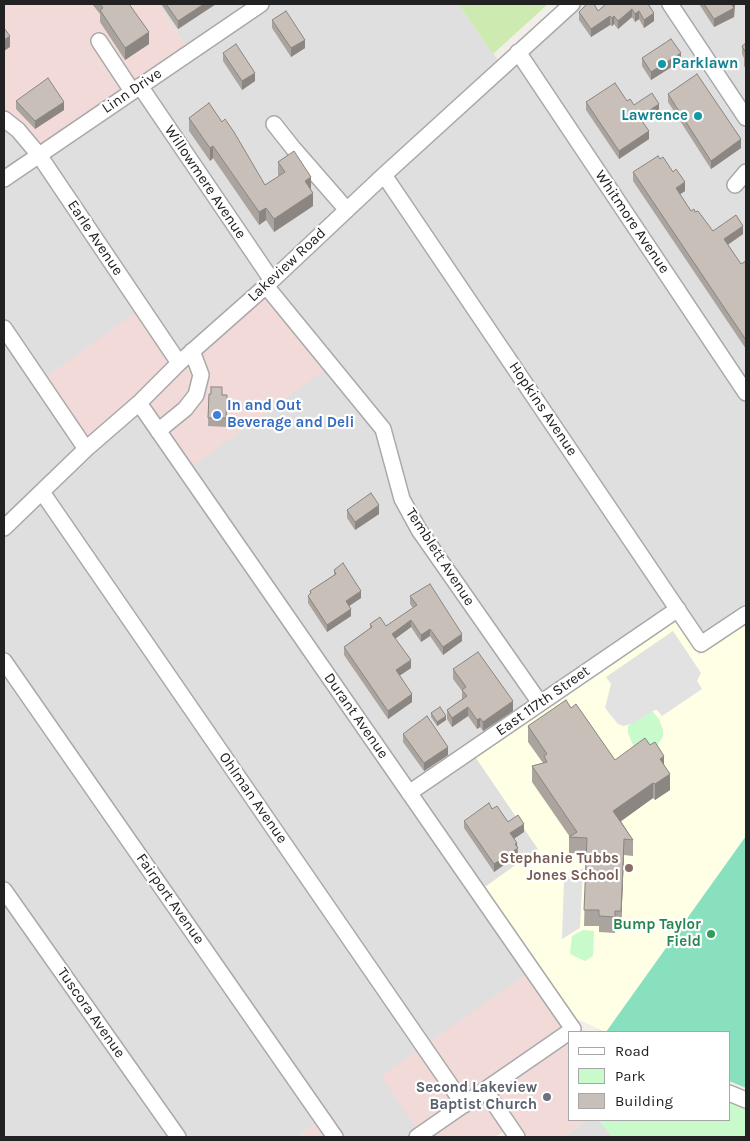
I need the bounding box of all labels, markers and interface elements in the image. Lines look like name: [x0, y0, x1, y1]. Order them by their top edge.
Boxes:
place label: Parklawn: [672, 55, 738, 73]
marker: Parklawn: [656, 58, 668, 70]
street label: Linn Drive: [99, 64, 165, 118]
place label: Lawrence: [621, 107, 688, 125]
marker: Lawrence: [692, 110, 704, 122]
street label: Willowmere Avenue: [160, 122, 250, 242]
street label: Whitmore Avenue: [591, 167, 673, 277]
street label: Earle Avenue: [63, 197, 127, 279]
street label: Lakeview Road: [244, 224, 330, 306]
street label: Hopkins Avenue: [505, 358, 581, 460]
place label: In and Out Beverage and Deli: [227, 397, 354, 432]
marker: In and Out Beverage and Deli: [211, 409, 223, 421]
street label: Temblett Avenue: [402, 505, 478, 609]
street label: East 117th Street: [493, 662, 593, 740]
street label: Durant Avenue: [320, 670, 392, 762]
street label: Ohlman Avenue: [215, 749, 291, 847]
street label: Fairport Avenue: [132, 850, 208, 948]
place label: Stephanie Tubbs Jones School: [500, 850, 619, 885]
marker: Stephanie Tubbs Jones School: [623, 862, 635, 874]
place label: Bump Taylor Field: [613, 916, 701, 951]
marker: Bump Taylor Field: [705, 928, 717, 940]
street label: Tuscora Avenue: [53, 964, 129, 1062]
legend: [568, 1031, 730, 1121]
text: Road: [615, 1042, 650, 1060]
text: Park: [615, 1067, 645, 1085]
place label: Second Lakeview Baptist Church: [416, 1079, 537, 1114]
marker: Second Lakeview Baptist Church: [541, 1091, 553, 1103]
text: Building: [615, 1092, 673, 1110]

